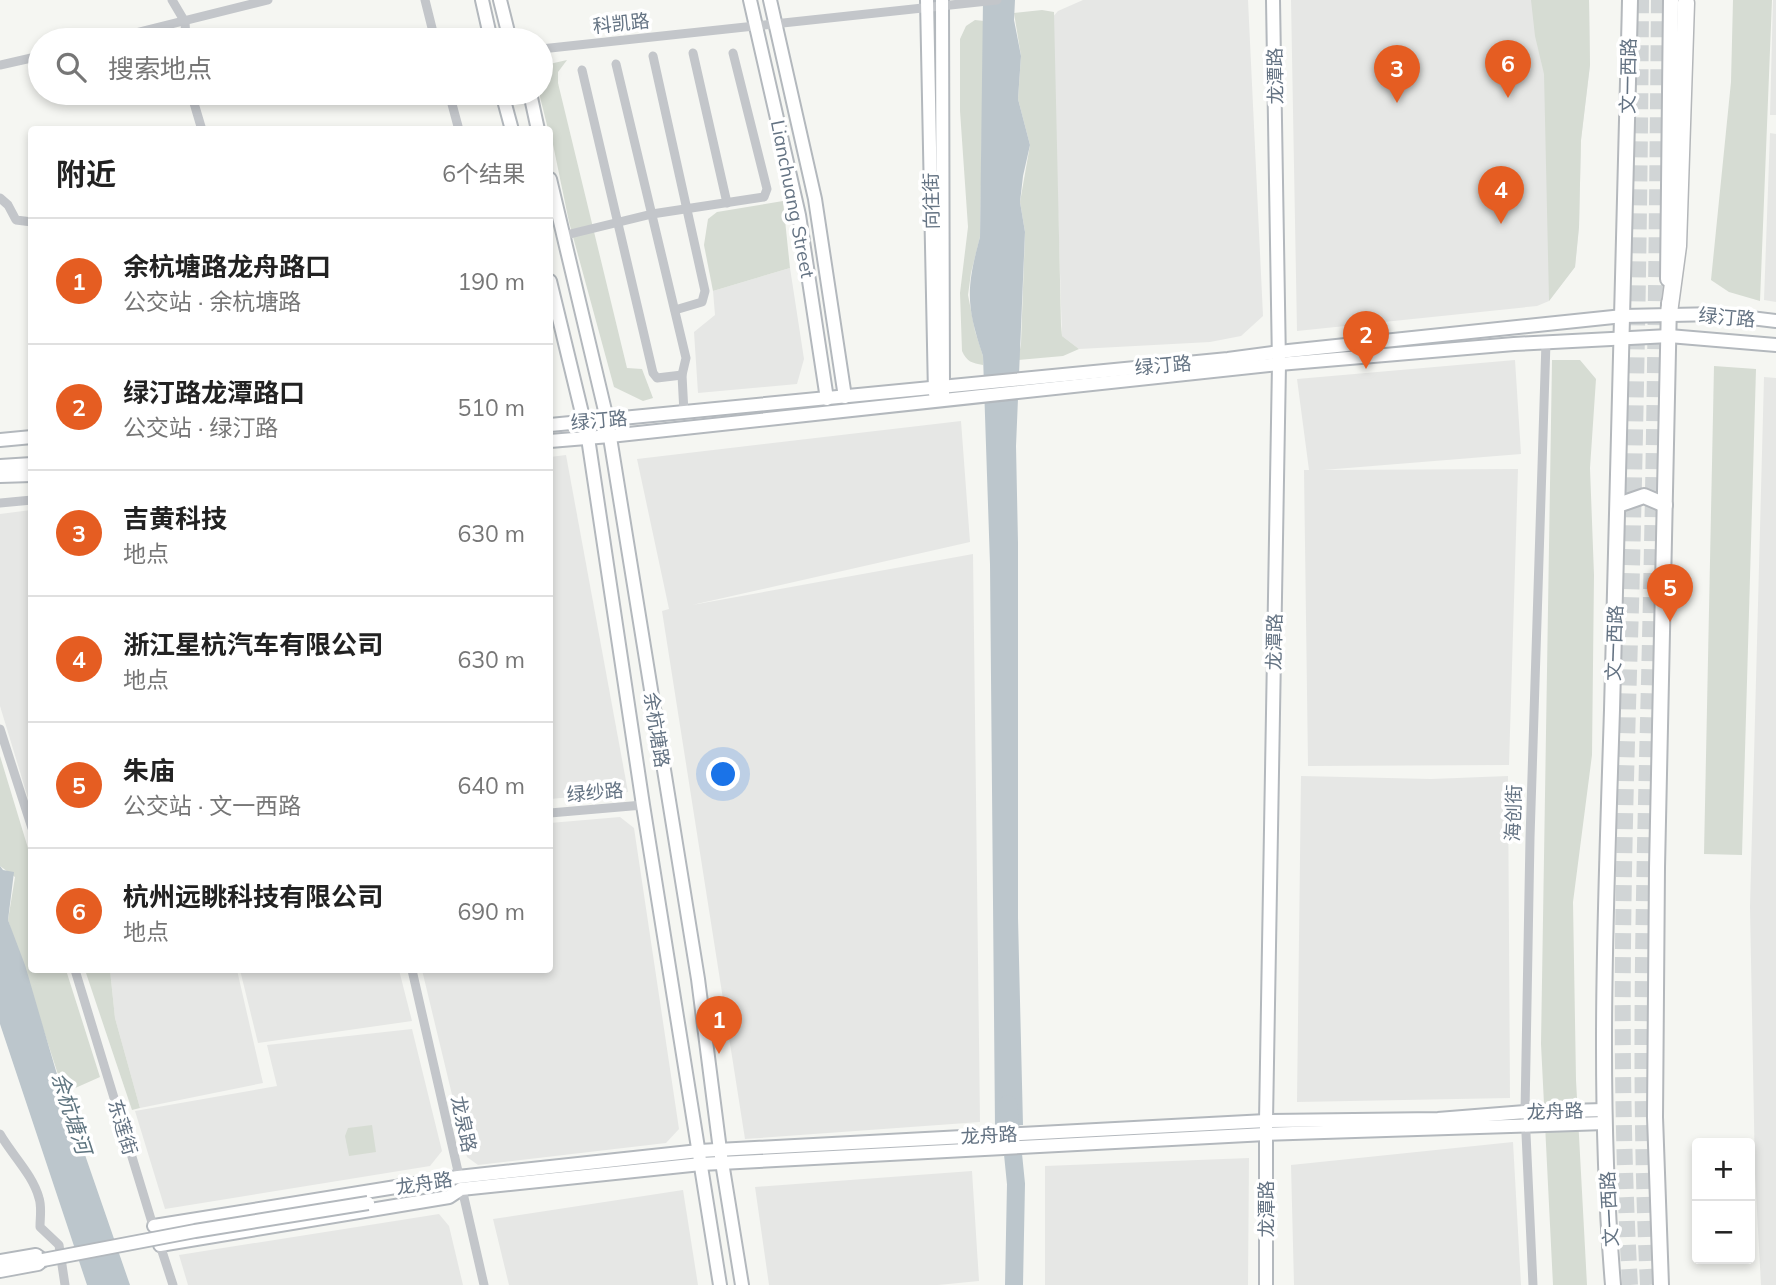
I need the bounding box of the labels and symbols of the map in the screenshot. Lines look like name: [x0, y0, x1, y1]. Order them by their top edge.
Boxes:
street label: 科凯路: [591, 8, 651, 38]
street label: 文一西路: [1615, 38, 1641, 114]
pin: 6: [1485, 40, 1531, 98]
pin: 3: [1374, 45, 1420, 103]
street label: 龙潭路: [1263, 47, 1287, 105]
street label: Lianchuang Street: [766, 118, 820, 280]
pin: 4: [1478, 166, 1524, 224]
street label: 向往街: [919, 172, 943, 230]
street label: 绿汀路: [1698, 303, 1756, 331]
pin: 2: [1343, 311, 1389, 369]
street label: 绿汀路: [1134, 351, 1192, 379]
street label: 绿汀路: [570, 406, 628, 434]
pin: 5: [1647, 564, 1693, 622]
street label: 文一西路: [1601, 605, 1627, 681]
street label: 龙潭路: [1262, 613, 1286, 671]
street label: 余杭塘路: [639, 691, 675, 769]
your location: [706, 757, 740, 791]
street label: 绿纱路: [566, 778, 624, 806]
street label: 海创街: [1500, 784, 1526, 842]
pin: 1: [696, 996, 742, 1054]
water label: 余杭塘河: [47, 1069, 99, 1161]
street label: 龙泉路: [446, 1094, 482, 1154]
street label: 东莲街: [103, 1096, 143, 1158]
street label: 龙舟路: [1526, 1098, 1584, 1124]
street label: 龙舟路: [960, 1122, 1018, 1148]
street label: 龙舟路: [394, 1167, 454, 1199]
street label: 文一西路: [1595, 1170, 1623, 1248]
street label: 龙潭路: [1254, 1180, 1278, 1238]

